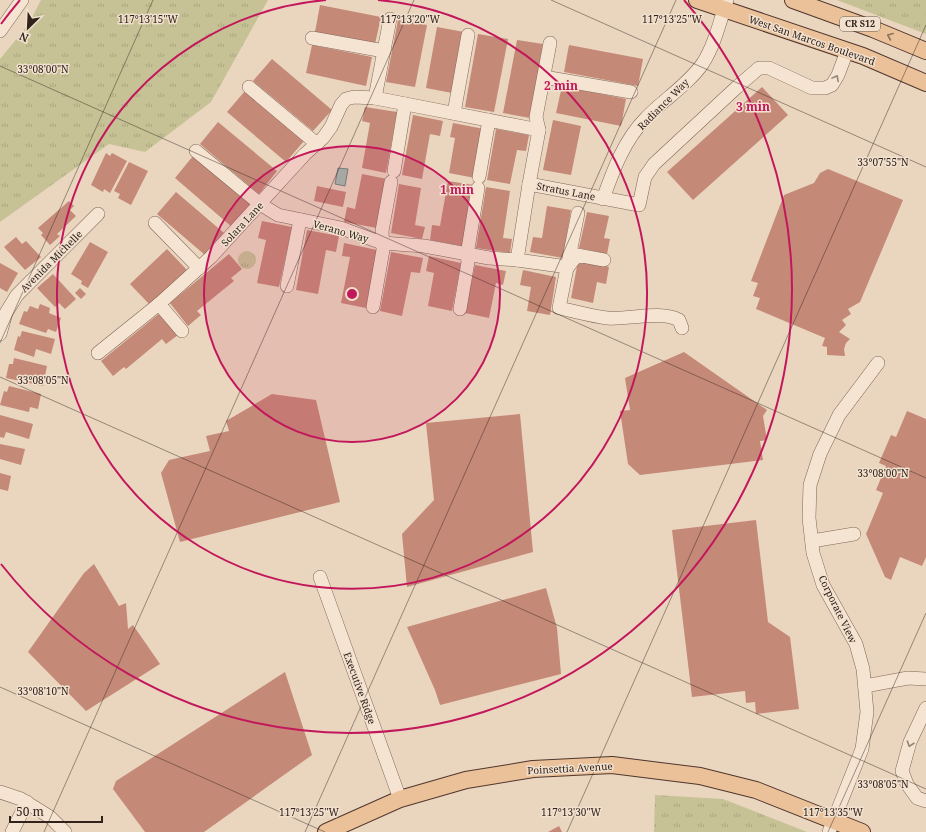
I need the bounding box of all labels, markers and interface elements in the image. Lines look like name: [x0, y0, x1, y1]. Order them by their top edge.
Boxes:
north arrow: [8, 8, 48, 48]
text: 117°13'15"W: [118, 12, 178, 26]
text: 117°13'20"W: [380, 12, 440, 26]
text: 117°13'25"W: [642, 12, 702, 26]
street label: West San Marcos Boulevard: [747, 12, 877, 68]
road number: CR S12: [840, 17, 880, 31]
text: N: [16, 29, 31, 46]
one-way arrow: [887, 33, 895, 41]
text: 33°08'00"N: [17, 62, 69, 76]
street label: Radiance Way: [634, 75, 692, 133]
one-way arrow: [832, 75, 839, 82]
text: 2 min: [544, 77, 578, 94]
text: 3 min: [736, 98, 770, 115]
text: 33°07'55"N: [857, 155, 909, 169]
street label: Stratus Lane: [535, 178, 597, 204]
text: 1 min: [440, 181, 474, 198]
street label: Solara Lane: [218, 199, 266, 249]
street label: Verano Way: [312, 216, 371, 246]
street label: Avenida Michelle: [17, 227, 85, 295]
centre of rings: [345, 287, 359, 301]
text: 33°08'05"N: [17, 373, 69, 387]
text: 33°08'00"N: [857, 466, 909, 480]
street label: Corporate View: [815, 573, 861, 646]
street label: Executive Ridge: [340, 650, 380, 726]
text: 33°08'10"N: [17, 684, 69, 698]
one-way arrow: [906, 740, 915, 747]
street label: Poinsettia Avenue: [527, 759, 613, 777]
text: 33°08'05"N: [857, 777, 909, 791]
scale bar: [10, 798, 102, 824]
text: 50 m: [16, 803, 44, 820]
text: 117°13'25"W: [279, 805, 339, 819]
text: 117°13'30"W: [541, 805, 601, 819]
text: 117°13'35"W: [803, 805, 863, 819]

